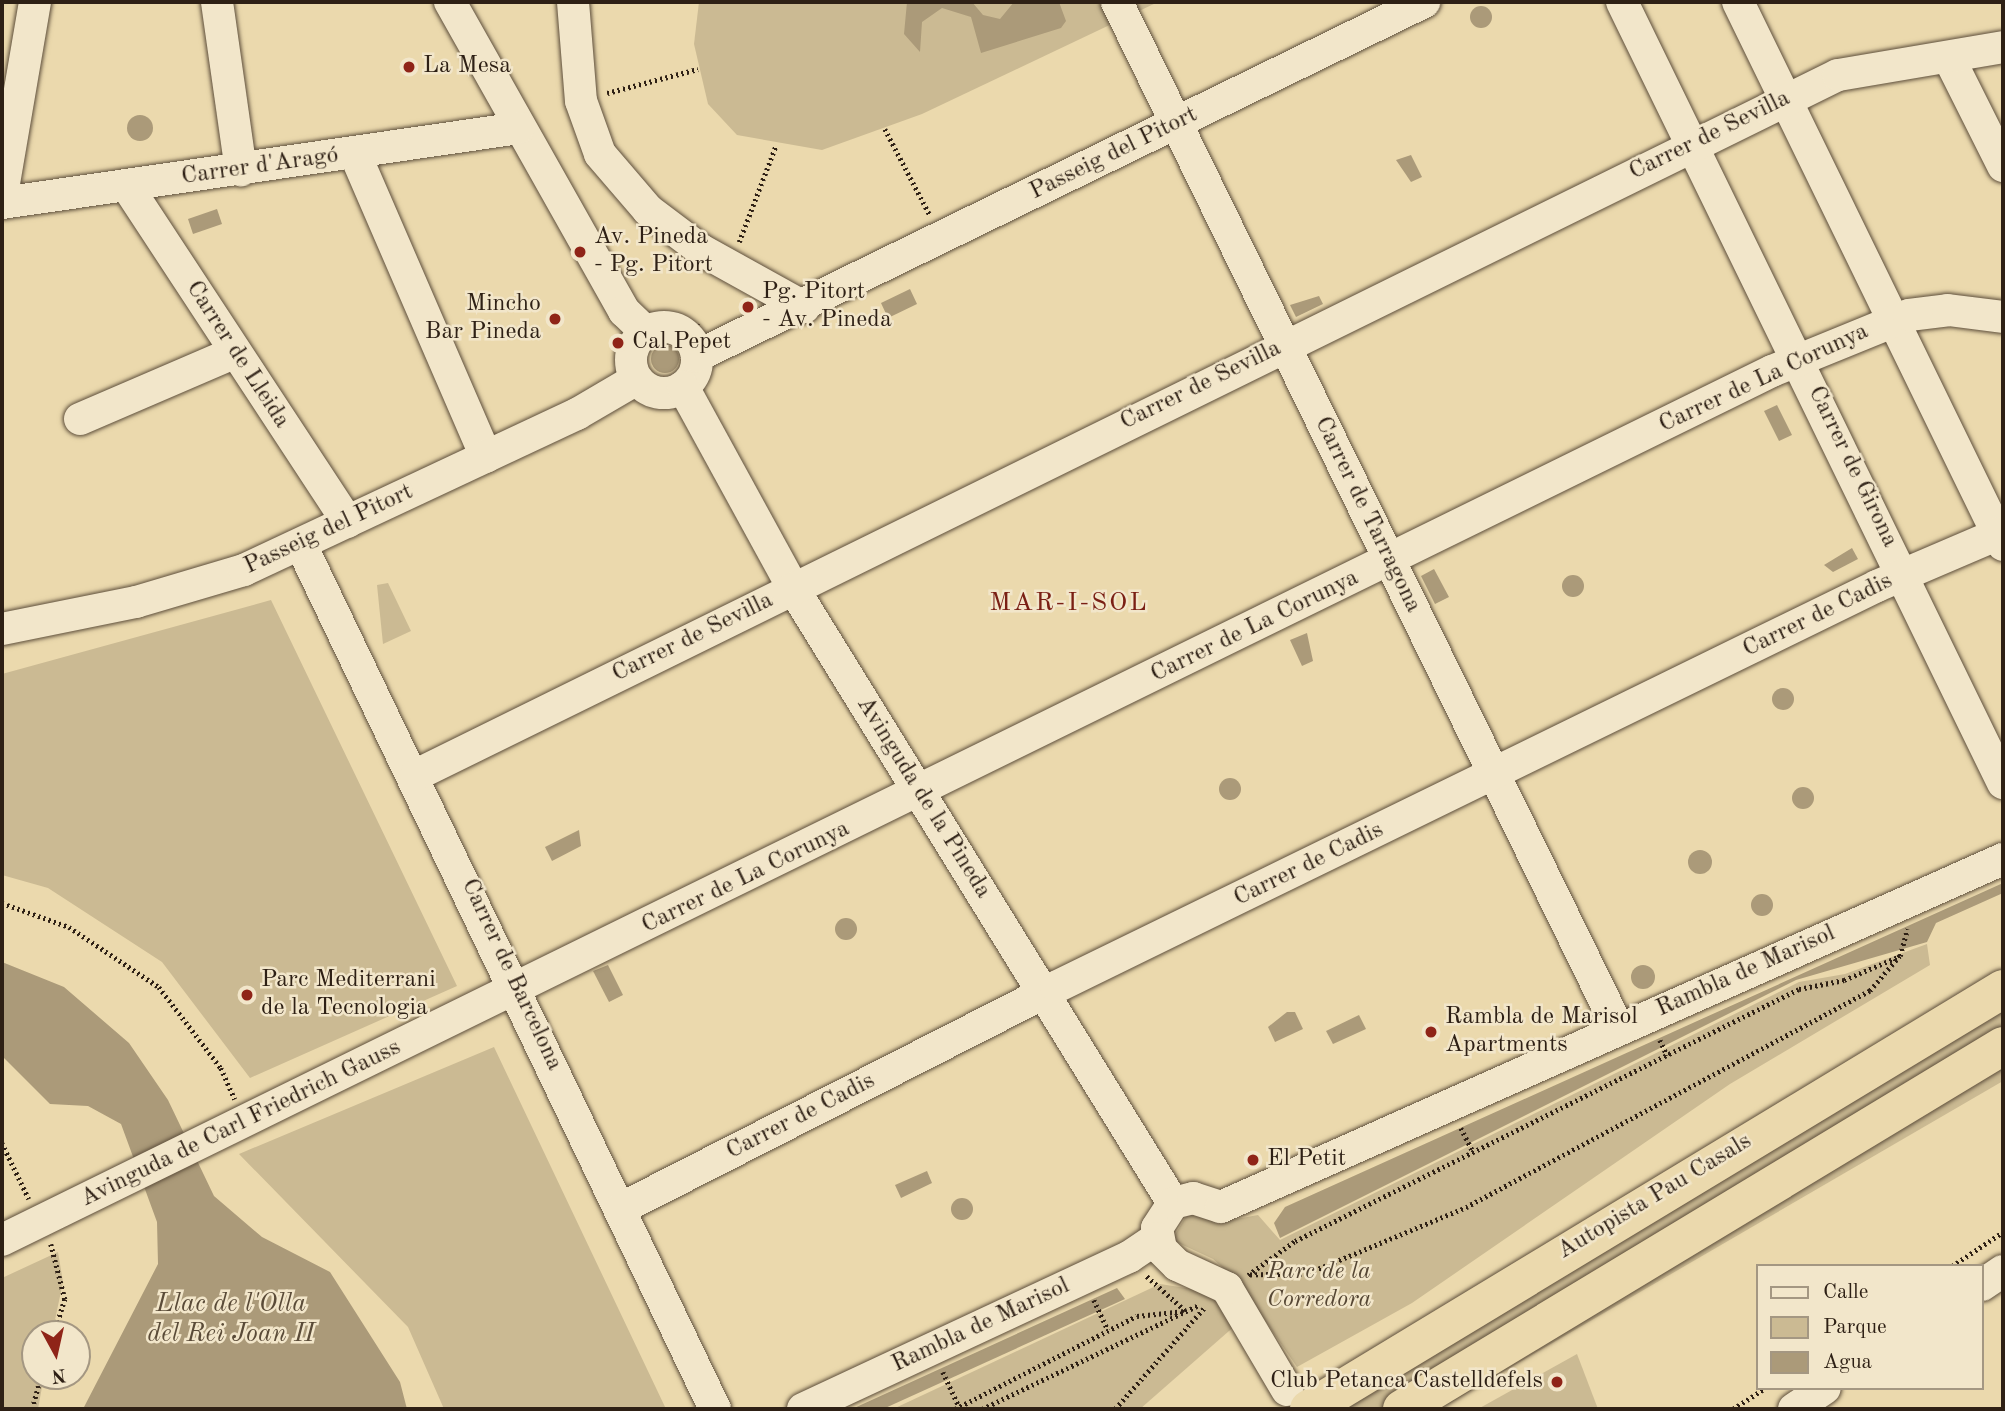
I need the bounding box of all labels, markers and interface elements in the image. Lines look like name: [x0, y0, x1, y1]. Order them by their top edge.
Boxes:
place label: La Mesa: [423, 53, 511, 81]
marker: La Mesa: [401, 59, 417, 75]
street label: Carrer de Sevilla: [1625, 85, 1795, 187]
street label: Passeig del Pitort: [1025, 101, 1203, 207]
street label: Carrer d'Aragó: [180, 142, 340, 192]
place label: Av. Pineda - Pg. Pitort: [594, 224, 713, 280]
marker: Av. Pineda - Pg. Pitort: [572, 244, 588, 260]
street label: Carrer de Lleida: [179, 276, 295, 434]
place label: Pg. Pitort - Av. Pineda: [762, 279, 892, 335]
place label: Mincho Bar Pineda: [425, 291, 541, 347]
marker: Pg. Pitort - Av. Pineda: [740, 299, 756, 315]
marker: Mincho Bar Pineda: [547, 311, 563, 327]
street label: Carrer de La Corunya: [1655, 318, 1873, 440]
place label: Cal Pepet: [632, 329, 731, 357]
marker: Cal Pepet: [610, 335, 626, 351]
street label: Carrer de Sevilla: [1116, 335, 1286, 437]
street label: Carrer de Girona: [1801, 382, 1903, 552]
street label: Carrer de Tarragona: [1307, 412, 1427, 618]
street label: Passeig del Pitort: [240, 478, 418, 582]
street label: Carrer de La Corunya: [1146, 564, 1364, 690]
street label: Carrer de Cadis: [1738, 567, 1898, 665]
street label: Carrer de Sevilla: [608, 587, 778, 689]
district label: MAR-I-SOL: [990, 588, 1148, 620]
street label: Avinguda de la Pineda: [849, 692, 997, 904]
street label: Carrer de La Corunya: [637, 815, 855, 941]
street label: Carrer de Cadis: [1229, 816, 1389, 914]
street label: Carrer de Barcelona: [454, 874, 568, 1076]
street label: Rambla de Marisol: [1652, 920, 1840, 1024]
place label: Parc Mediterrani de la Tecnologia: [261, 967, 436, 1023]
marker: Parc Mediterrani de la Tecnologia: [239, 987, 255, 1003]
place label: Rambla de Marisol Apartments: [1445, 1004, 1638, 1060]
marker: Rambla de Marisol Apartments: [1423, 1024, 1439, 1040]
street label: Avinguda de Carl Friedrich Gauss: [76, 1034, 406, 1214]
street label: Carrer de Cadis: [722, 1067, 880, 1167]
street label: Autopista Pau Casals: [1553, 1128, 1757, 1266]
place label: El Petit: [1267, 1146, 1346, 1174]
marker: El Petit: [1245, 1152, 1261, 1168]
park label: Parc de la Corredora: [1267, 1259, 1371, 1315]
legend: [1756, 1264, 1984, 1390]
street label: Rambla de Marisol: [888, 1272, 1074, 1380]
text: Calle: [1823, 1282, 1868, 1303]
water label: Llac de l'Olla del Rei Joan II: [147, 1289, 315, 1350]
text: Parque: [1823, 1317, 1887, 1338]
north arrow: [21, 1320, 91, 1390]
text: Agua: [1823, 1352, 1872, 1373]
text: N: [50, 1364, 67, 1385]
place label: Club Petanca Castelldefels: [1270, 1368, 1543, 1396]
marker: Club Petanca Castelldefels: [1549, 1374, 1565, 1390]

